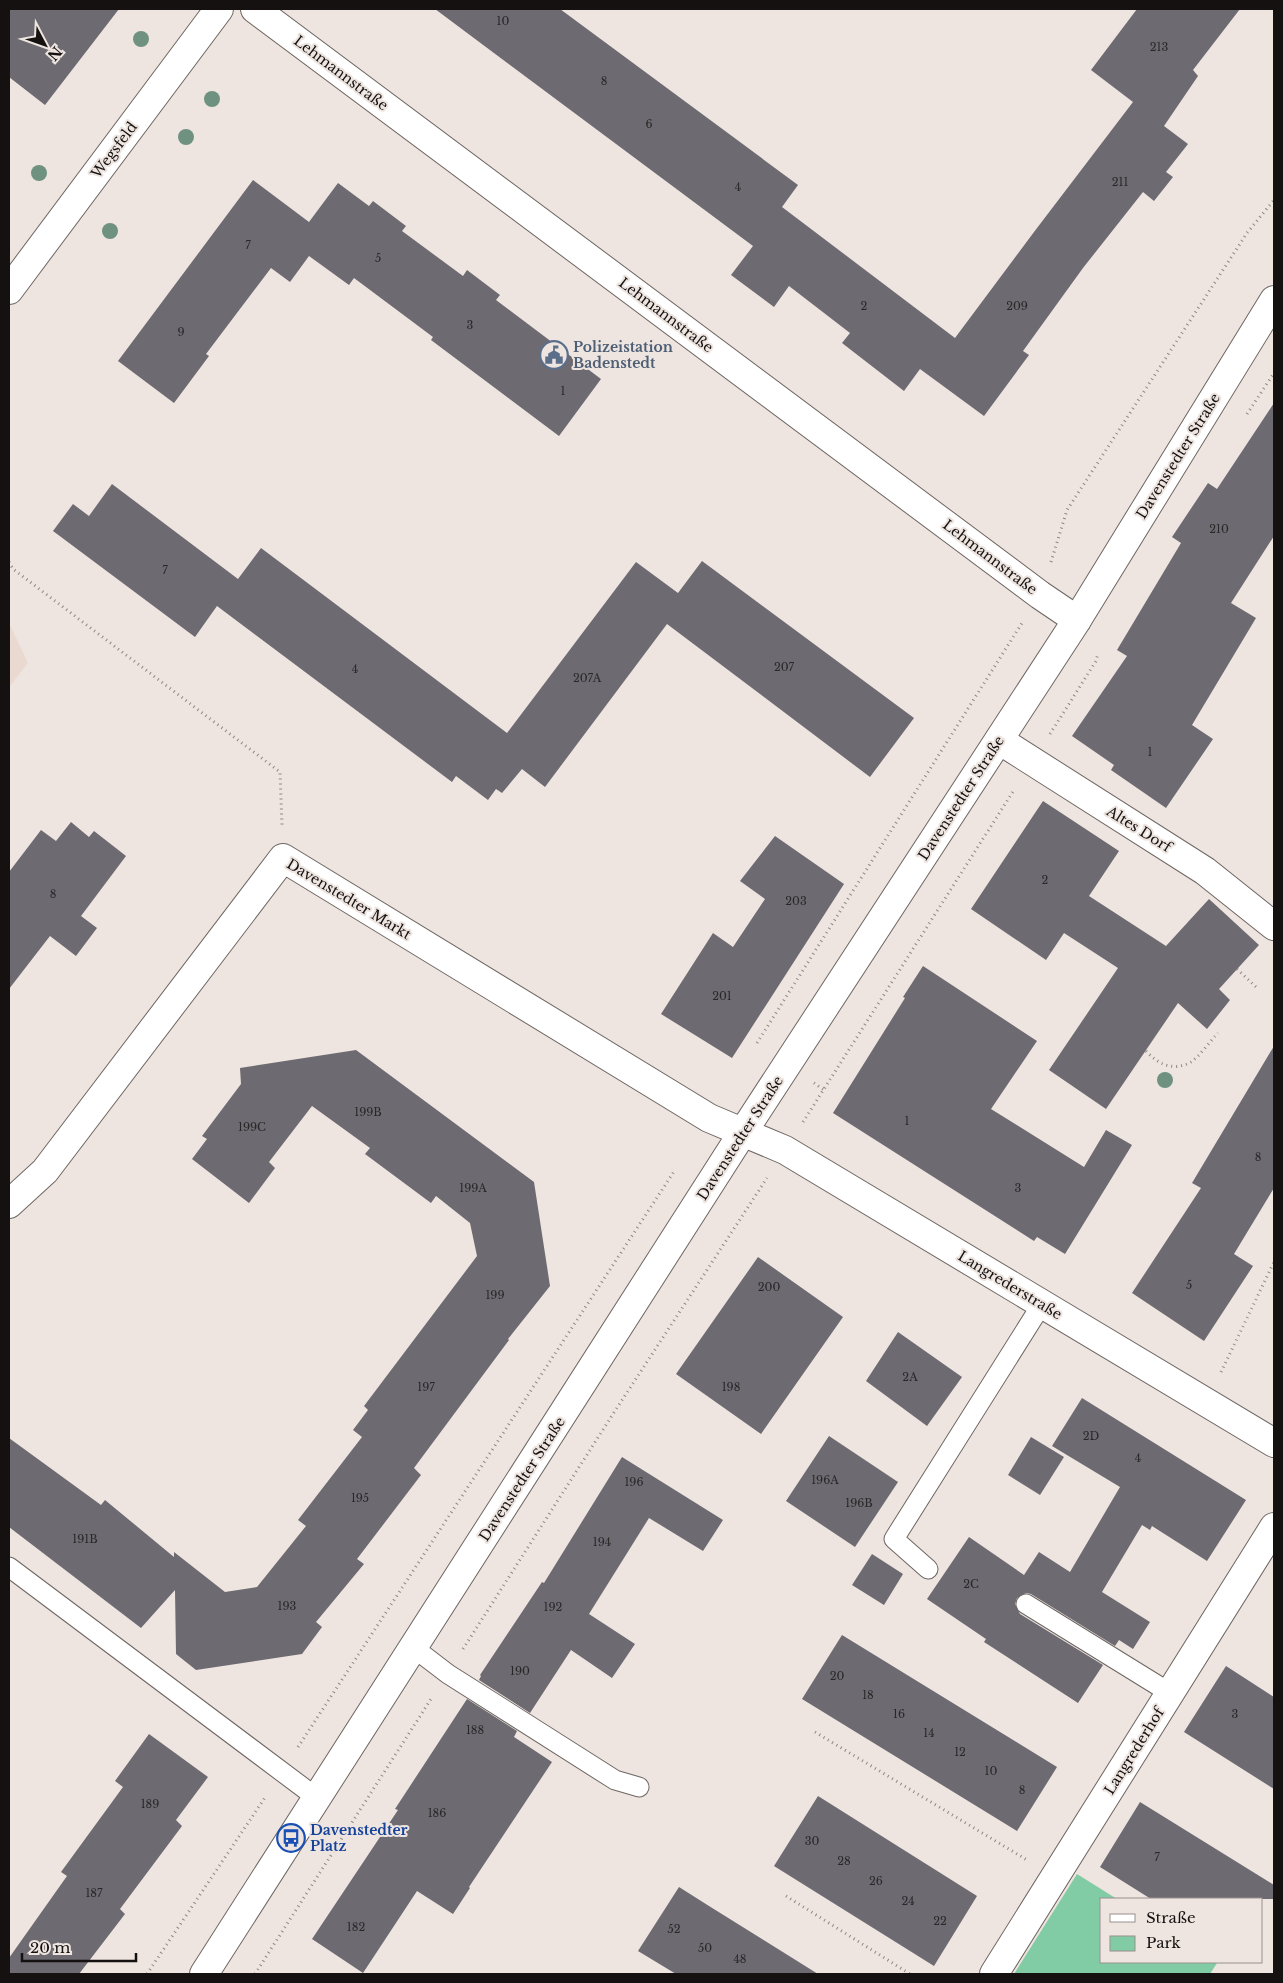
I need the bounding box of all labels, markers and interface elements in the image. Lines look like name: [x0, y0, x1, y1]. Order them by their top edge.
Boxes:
house number: 10: [497, 14, 510, 28]
north arrow: [20, 20, 70, 70]
street label: Lehmannstraße: [290, 32, 392, 114]
house number: 213: [1150, 40, 1168, 54]
text: N: [44, 43, 66, 64]
house number: 8: [601, 74, 607, 88]
house number: 6: [645, 117, 653, 131]
street label: Wegsfeld: [86, 118, 141, 182]
house number: 211: [1112, 175, 1128, 189]
house number: 4: [735, 180, 741, 194]
house number: 7: [245, 238, 251, 252]
house number: 5: [375, 251, 381, 265]
street label: Lehmannstraße: [615, 274, 717, 356]
house number: 2: [861, 299, 868, 313]
house number: 209: [1006, 299, 1028, 313]
house number: 3: [467, 318, 474, 332]
house number: 9: [177, 325, 185, 339]
place label: Polizeistation Badenstedt: [573, 338, 673, 372]
public building icon: Polizeistation Badenstedt: [539, 340, 569, 370]
house number: 1: [561, 384, 566, 398]
street label: Davenstedter Straße: [1132, 390, 1224, 522]
street label: Lehmannstraße: [939, 516, 1041, 598]
house number: 210: [1209, 522, 1229, 536]
house number: 7: [162, 563, 168, 577]
house number: 207: [774, 660, 795, 674]
house number: 4: [352, 662, 358, 676]
house number: 207A: [573, 671, 602, 685]
street label: Davenstedter Straße: [914, 732, 1008, 864]
house number: 1: [1148, 745, 1153, 759]
street label: Altes Dorf: [1102, 801, 1177, 857]
street label: Davenstedter Markt: [283, 855, 415, 944]
house number: 2: [1042, 873, 1049, 887]
house number: 8: [50, 887, 56, 901]
house number: 203: [785, 894, 807, 908]
house number: 201: [712, 989, 732, 1003]
street label: Davenstedter Straße: [693, 1072, 787, 1204]
house number: 199B: [354, 1105, 382, 1119]
house number: 1: [905, 1114, 910, 1128]
house number: 199C: [238, 1120, 266, 1134]
house number: 8: [1255, 1150, 1261, 1164]
house number: 199A: [459, 1181, 487, 1195]
house number: 3: [1015, 1181, 1022, 1195]
street label: Langrederstraße: [955, 1247, 1065, 1323]
house number: 5: [1186, 1278, 1192, 1292]
house number: 200: [758, 1280, 780, 1294]
house number: 199: [485, 1288, 505, 1302]
house number: 2A: [902, 1370, 918, 1384]
house number: 197: [417, 1380, 435, 1394]
house number: 198: [722, 1380, 740, 1394]
street label: Davenstedter Straße: [475, 1413, 569, 1545]
house number: 2D: [1083, 1429, 1100, 1443]
house number: 4: [1135, 1451, 1141, 1465]
house number: 196A: [811, 1473, 839, 1487]
house number: 196: [624, 1475, 644, 1489]
house number: 195: [351, 1491, 369, 1505]
house number: 196B: [845, 1496, 873, 1510]
house number: 191B: [72, 1532, 98, 1546]
house number: 194: [593, 1535, 611, 1549]
house number: 2C: [963, 1577, 979, 1591]
house number: 193: [278, 1599, 297, 1613]
house number: 192: [544, 1600, 563, 1614]
house number: 190: [510, 1664, 530, 1678]
house number: 20: [830, 1669, 844, 1683]
house number: 18: [862, 1688, 874, 1702]
street label: Langrederhof: [1100, 1702, 1169, 1798]
house number: 16: [893, 1707, 905, 1721]
house number: 3: [1232, 1707, 1239, 1721]
house number: 188: [466, 1723, 484, 1737]
house number: 14: [923, 1726, 935, 1740]
house number: 12: [954, 1745, 966, 1759]
house number: 10: [985, 1764, 998, 1778]
house number: 8: [1019, 1783, 1025, 1797]
house number: 189: [141, 1797, 159, 1811]
house number: 186: [428, 1806, 446, 1820]
place label: Davenstedter Platz: [310, 1821, 408, 1855]
bus stop icon: Davenstedter Platz: [276, 1823, 306, 1853]
house number: 30: [805, 1834, 819, 1848]
house number: 7: [1154, 1850, 1160, 1864]
house number: 28: [837, 1854, 851, 1868]
house number: 26: [869, 1874, 883, 1888]
house number: 187: [85, 1886, 103, 1900]
house number: 24: [901, 1894, 915, 1908]
legend: [1100, 1898, 1263, 1963]
text: Straße: [1146, 1908, 1196, 1927]
house number: 22: [933, 1914, 947, 1928]
house number: 182: [347, 1920, 365, 1934]
house number: 52: [667, 1922, 681, 1936]
scale bar: [22, 1930, 136, 1962]
text: Park: [1146, 1933, 1182, 1952]
text: 20 m: [30, 1938, 70, 1957]
house number: 50: [698, 1941, 712, 1955]
house number: 48: [733, 1952, 747, 1966]

